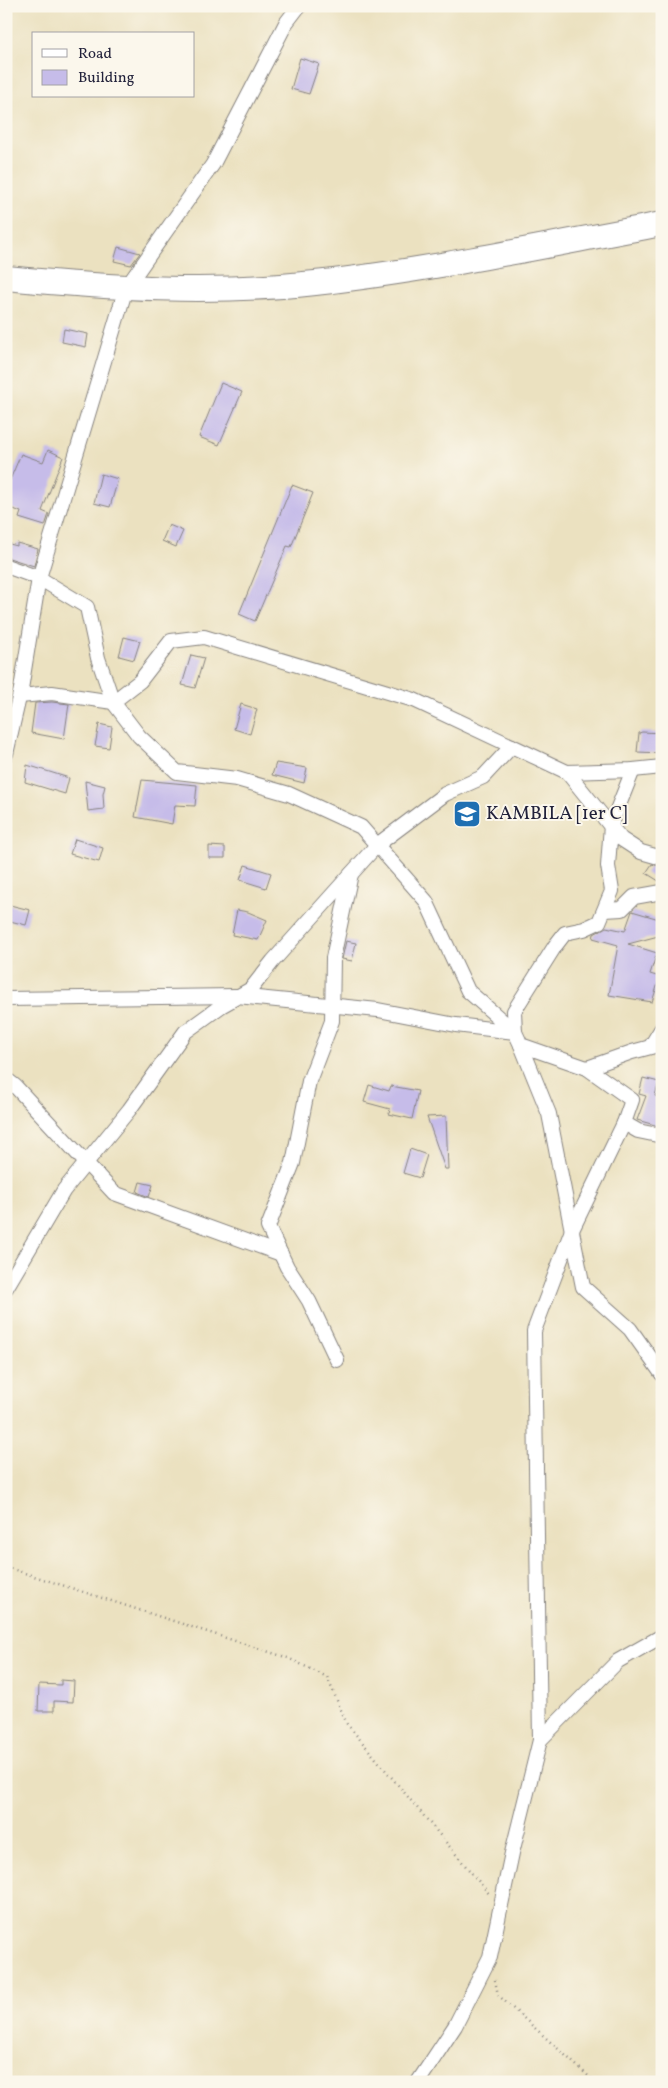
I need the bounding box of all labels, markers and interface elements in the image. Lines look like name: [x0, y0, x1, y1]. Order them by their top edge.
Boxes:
legend: [32, 32, 195, 98]
text: Road: [78, 44, 112, 65]
text: Building: [78, 68, 135, 89]
school or university icon: KAMBILA [1er C]: [452, 799, 482, 829]
place label: KAMBILA [1er C]: [486, 801, 627, 827]

